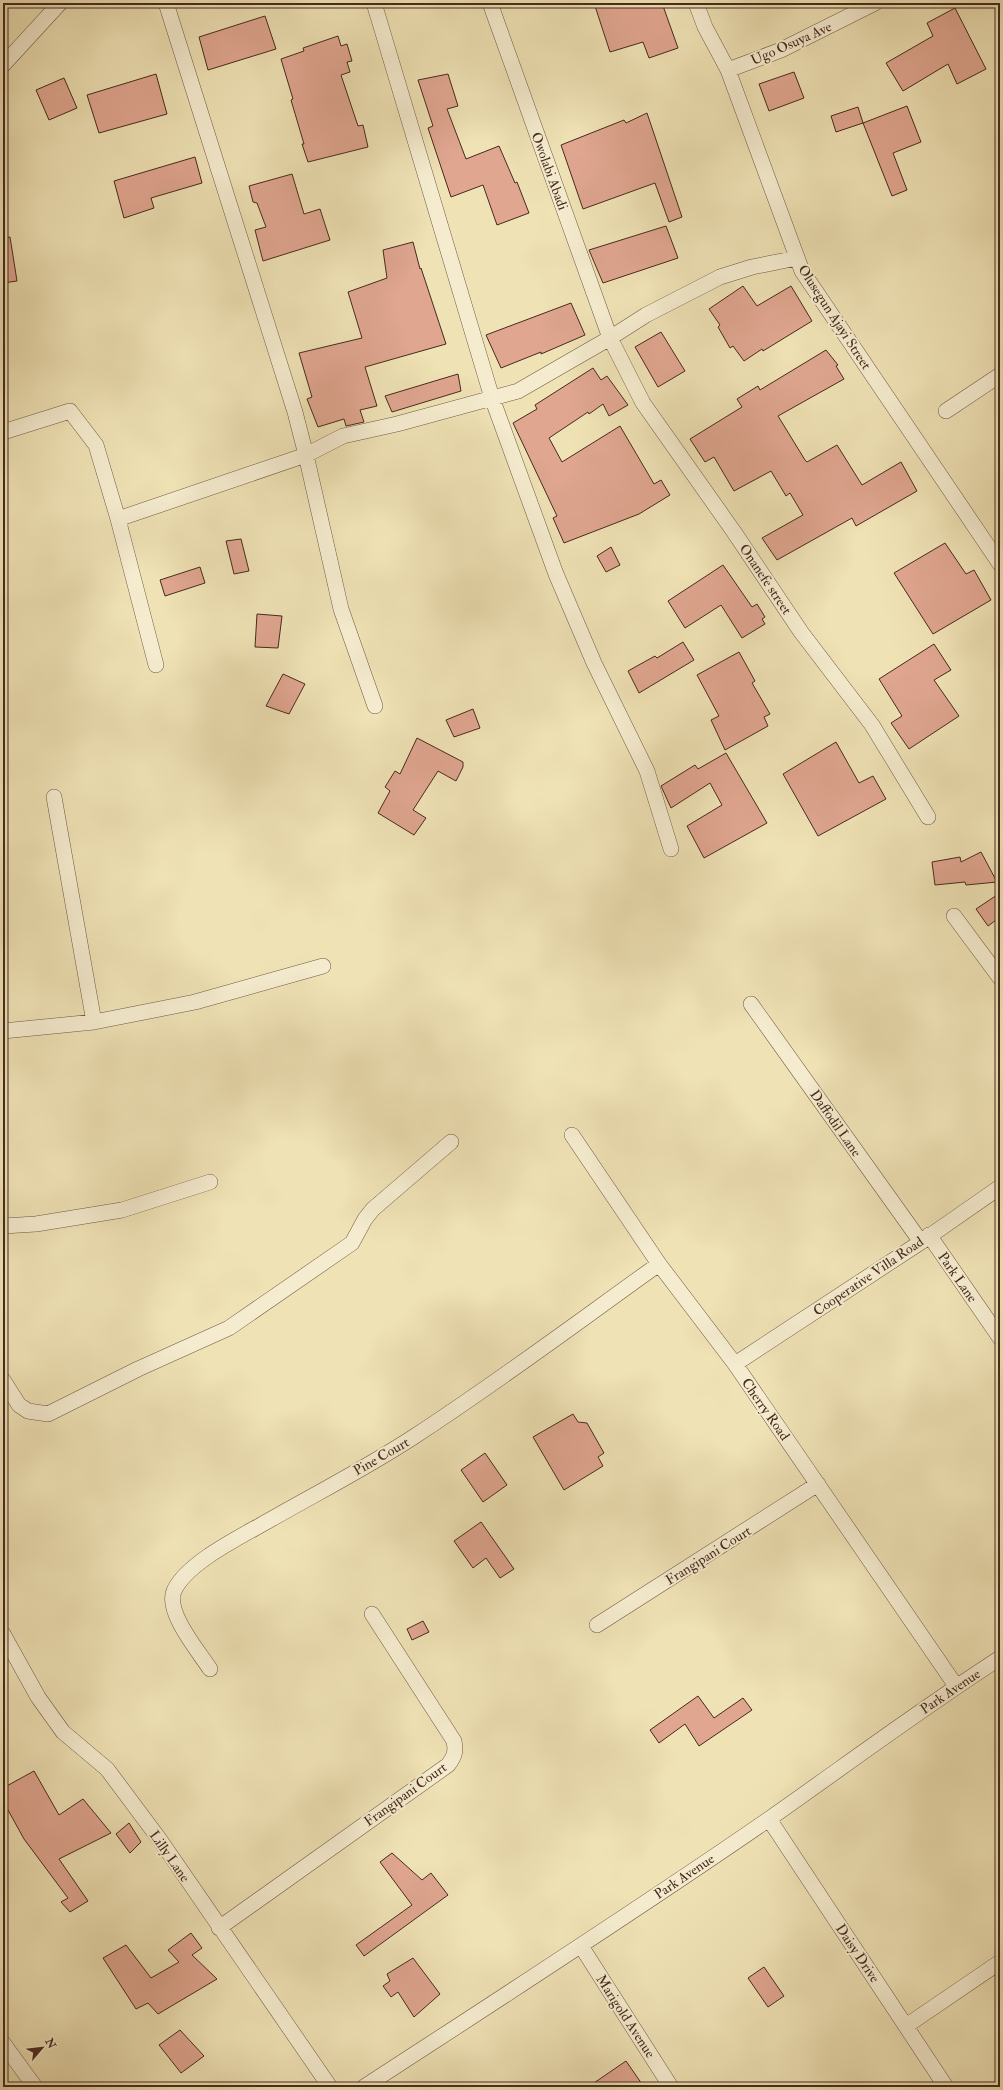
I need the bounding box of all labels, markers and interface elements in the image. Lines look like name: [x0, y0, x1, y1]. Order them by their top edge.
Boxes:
street label: Ugo Osuya Ave: [748, 18, 835, 70]
street label: Owolabi Abadi: [528, 130, 572, 213]
street label: Olusegun Ajayi Street: [794, 262, 875, 374]
street label: Onanefe street: [736, 541, 796, 618]
street label: Daffodil Lane: [806, 1086, 865, 1160]
street label: Cooperative Villa Road: [810, 1233, 927, 1320]
street label: Park Lane: [934, 1249, 981, 1306]
street label: Cherry Road: [737, 1375, 793, 1444]
street label: Pine Court: [350, 1433, 413, 1479]
street label: Frangipani Court: [662, 1522, 755, 1589]
street label: Park Avenue: [917, 1665, 984, 1718]
street label: Frangipani Court: [361, 1758, 451, 1831]
street label: Lilly Lane: [145, 1827, 194, 1886]
street label: Park Avenue: [651, 1850, 718, 1903]
street label: Daisy Drive: [831, 1921, 883, 1986]
street label: Marigold Avenue: [592, 1972, 659, 2061]
north arrow: [22, 2028, 62, 2068]
text: N: [42, 2035, 59, 2052]

